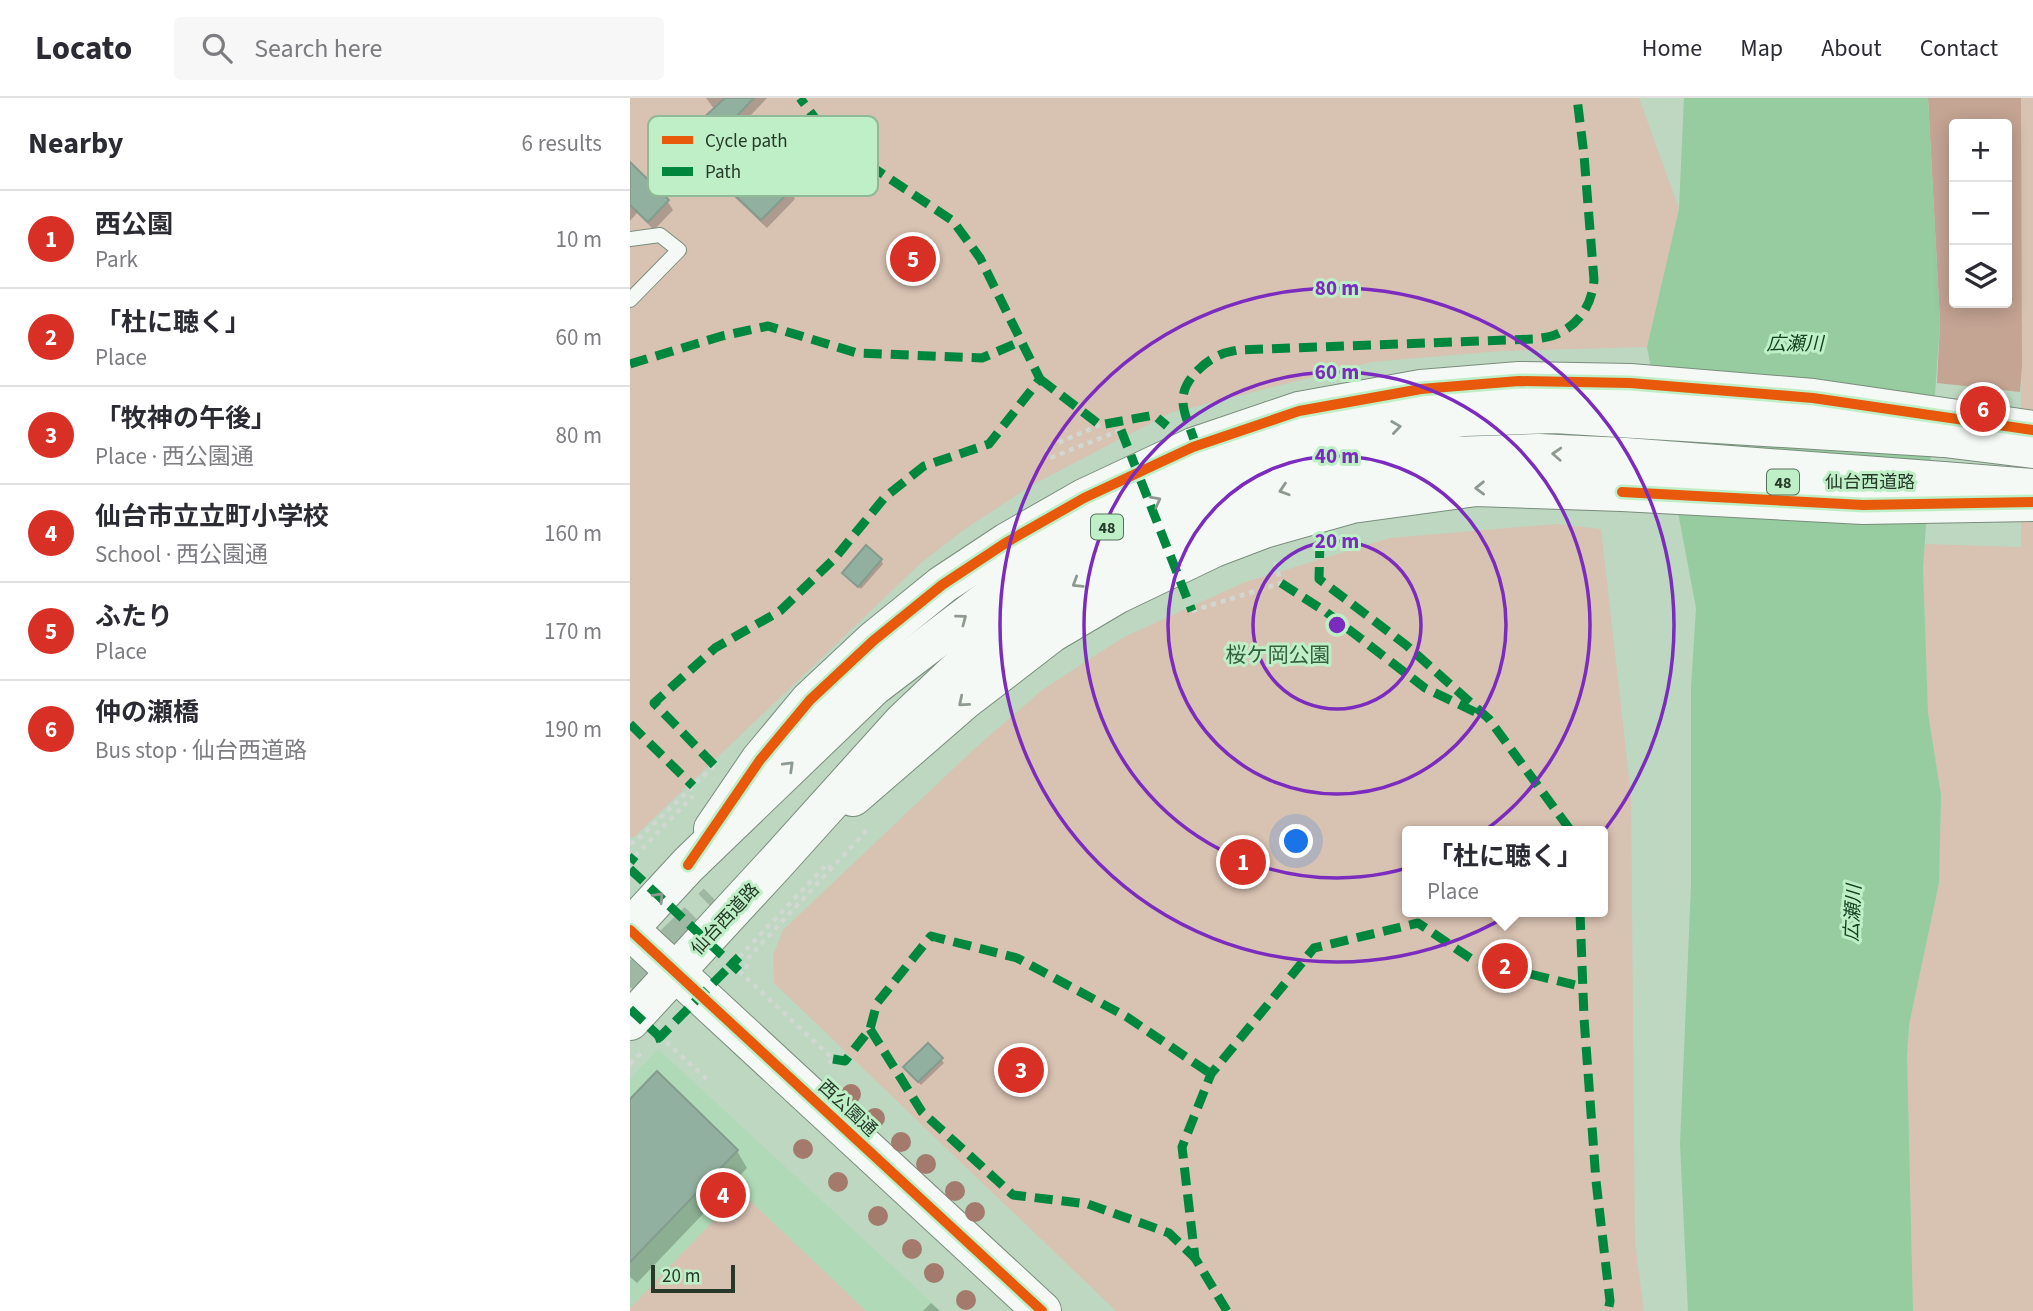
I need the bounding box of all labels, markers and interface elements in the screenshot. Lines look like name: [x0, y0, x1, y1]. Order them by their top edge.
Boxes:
search box: [174, 17, 664, 80]
text: Locato: [35, 25, 132, 72]
icon: search: [198, 29, 236, 67]
text: Search here: [254, 30, 382, 67]
text: Home: [1642, 31, 1702, 66]
text: Map: [1740, 31, 1783, 66]
text: About: [1821, 31, 1882, 66]
text: Contact: [1920, 31, 1998, 66]
legend: [648, 116, 878, 196]
map controls: [1949, 119, 2012, 308]
button: +: [1949, 119, 2012, 182]
text: Nearby: [28, 122, 123, 165]
text: 6 results: [522, 127, 602, 160]
text: Cycle path: [705, 128, 787, 155]
text: Path: [705, 159, 741, 186]
button: −: [1949, 182, 2012, 245]
text: 西公園: [95, 206, 173, 243]
text: 1: [45, 223, 57, 256]
text: 10 m: [555, 223, 602, 256]
pin: 5: [890, 233, 936, 285]
text: Park: [95, 243, 138, 276]
button: layers: [1949, 245, 2012, 308]
text: 80 m: [1315, 273, 1359, 303]
text: 「杜に聴く」: [95, 304, 251, 341]
text: 2: [45, 321, 57, 354]
text: 60 m: [555, 321, 602, 354]
water label: 広瀬川: [1766, 331, 1825, 358]
text: Place: [95, 341, 147, 374]
text: 60 m: [1315, 357, 1359, 387]
pin: 6: [1960, 383, 2006, 435]
text: 「牧神の午後」: [95, 400, 277, 437]
text: 3: [45, 419, 57, 452]
text: 80 m: [555, 419, 602, 452]
one-way arrow: [1390, 420, 1402, 435]
text: Place · 西公園通: [95, 440, 254, 473]
text: 40 m: [1315, 441, 1359, 471]
one-way arrow: [1551, 446, 1562, 461]
road number: 48: [1767, 470, 1799, 494]
street label: 仙台西道路: [1825, 470, 1915, 495]
one-way arrow: [1474, 480, 1485, 495]
one-way arrow: [1278, 482, 1291, 496]
one-way arrow: [1149, 495, 1161, 509]
text: 仙台市立立町小学校: [95, 498, 329, 535]
road number: 48: [1091, 514, 1123, 540]
text: 4: [45, 517, 57, 550]
text: 160 m: [544, 517, 602, 550]
text: 20 m: [1315, 526, 1359, 556]
text: School · 西公園通: [95, 538, 268, 571]
one-way arrow: [1072, 574, 1085, 587]
text: ふたり: [95, 598, 173, 635]
centre of rings: [1325, 613, 1349, 637]
one-way arrow: [954, 614, 967, 627]
text: 5: [45, 615, 57, 648]
text: 170 m: [544, 615, 602, 648]
text: Place: [95, 635, 147, 668]
district label: 桜ケ岡公園: [1226, 640, 1331, 670]
text: 仲の瀬橋: [95, 694, 199, 731]
one-way arrow: [958, 694, 971, 706]
text: 6: [45, 713, 57, 746]
text: 190 m: [544, 713, 602, 746]
text: Bus stop · 仙台西道路: [95, 734, 307, 767]
one-way arrow: [781, 762, 794, 775]
your location: [1279, 824, 1313, 858]
popup: [1402, 826, 1608, 917]
pin: 1: [1220, 836, 1266, 888]
text: 「杜に聴く」: [1427, 838, 1583, 875]
text: Place: [1427, 875, 1479, 908]
street label: 仙台西道路: [686, 878, 765, 961]
water label: 広瀬川: [1839, 882, 1869, 942]
one-way arrow: [651, 892, 663, 905]
pin: 2: [1482, 940, 1528, 992]
pin: 3: [998, 1044, 1044, 1096]
street label: 西公園通: [813, 1075, 883, 1142]
pin: 4: [700, 1169, 746, 1221]
scale bar: [651, 1262, 735, 1294]
text: 20 m: [662, 1263, 700, 1290]

